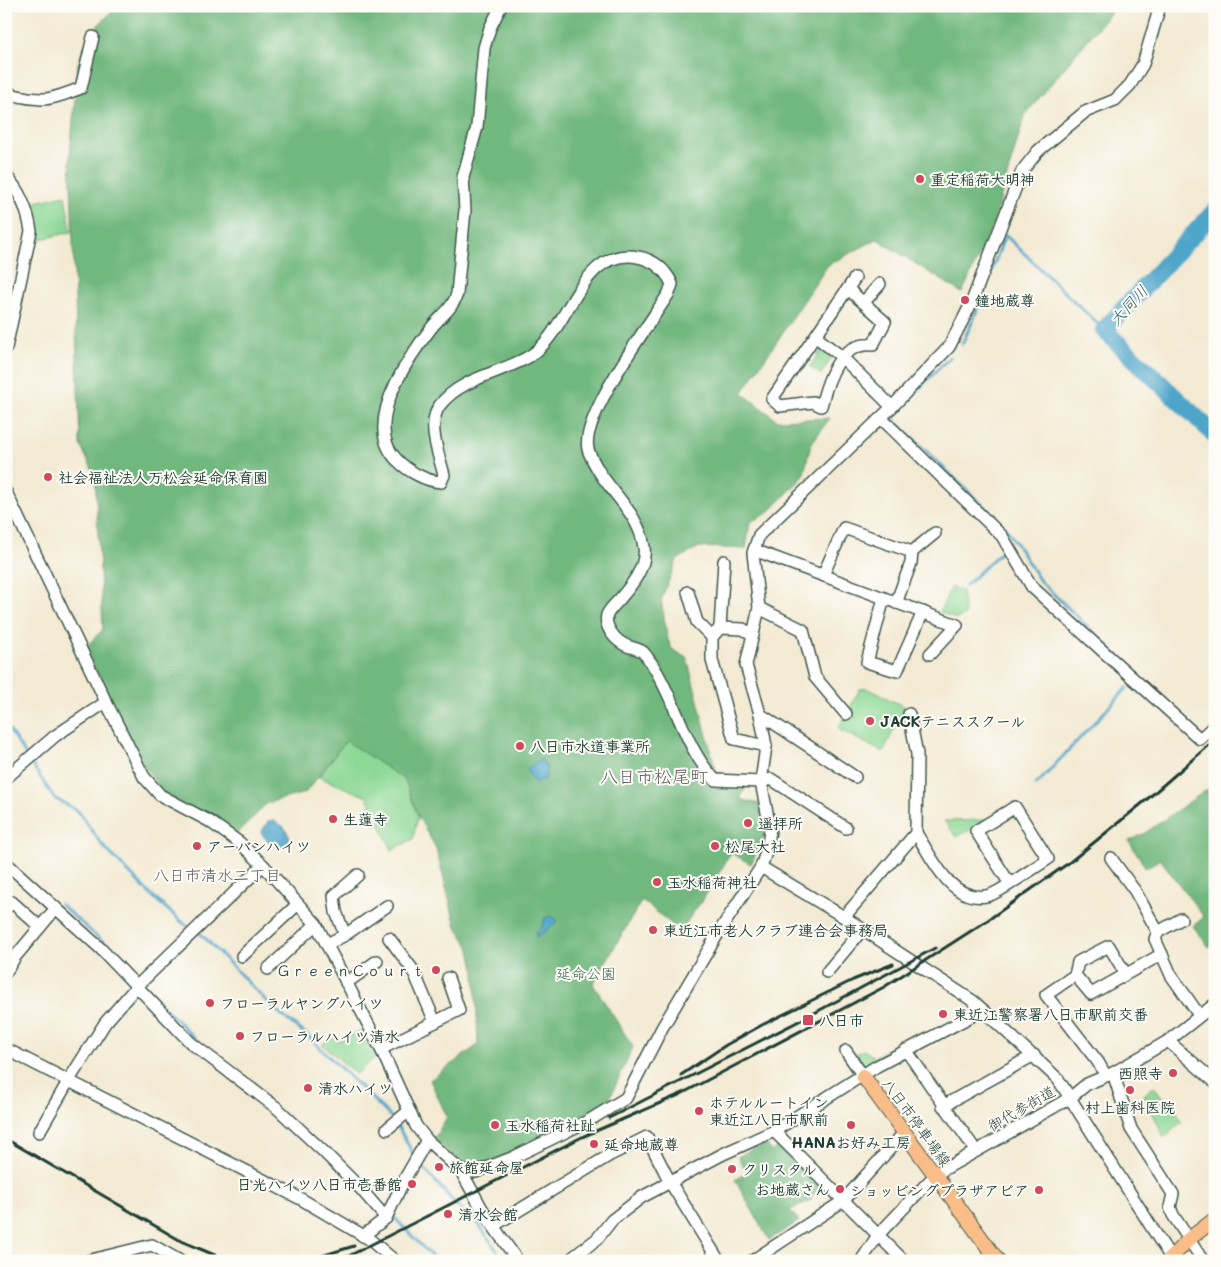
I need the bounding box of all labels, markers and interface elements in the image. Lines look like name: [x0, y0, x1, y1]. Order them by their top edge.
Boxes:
place label: 重定稲荷大明神: [930, 169, 1035, 189]
marker: 重定稲荷大明神: [914, 173, 926, 185]
water label: 大同川: [1104, 280, 1152, 330]
place label: 鐘地蔵尊: [975, 290, 1035, 310]
marker: 鐘地蔵尊: [959, 294, 971, 306]
place label: 社会福祉法人万松会延命保育園: [58, 467, 268, 487]
marker: 社会福祉法人万松会延命保育園: [42, 471, 54, 483]
place label: JACKテニススクール: [880, 711, 1025, 731]
marker: JACKテニススクール: [864, 715, 876, 727]
place label: 八日市水道事業所: [530, 736, 650, 756]
marker: 八日市水道事業所: [514, 740, 526, 752]
district label: 八日市松尾町: [600, 764, 708, 788]
place label: 生蓮寺: [343, 809, 388, 829]
marker: 生蓮寺: [327, 813, 339, 825]
place label: 遥拝所: [758, 813, 803, 833]
marker: 遥拝所: [742, 817, 754, 829]
place label: アーバンハイツ: [207, 836, 311, 856]
place label: 松尾大社: [725, 836, 785, 856]
marker: アーバンハイツ: [191, 840, 203, 852]
marker: 松尾大社: [709, 840, 721, 852]
district label: 八日市清水二丁目: [153, 864, 281, 885]
place label: 玉水稲荷神社: [667, 872, 757, 892]
marker: 玉水稲荷神社: [651, 876, 663, 888]
place label: 東近江市老人クラブ連合会事務局: [663, 920, 888, 940]
marker: 東近江市老人クラブ連合会事務局: [647, 924, 659, 936]
place label: ＧｒｅｅｎＣｏｕｒｔ: [276, 960, 426, 980]
park label: 延命公園: [556, 963, 616, 983]
marker: ＧｒｅｅｎＣｏｕｒｔ: [430, 964, 442, 976]
place label: フローラルヤングハイツ: [220, 993, 384, 1013]
marker: フローラルヤングハイツ: [204, 997, 216, 1009]
place label: 東近江警察署八日市駅前交番: [953, 1004, 1148, 1024]
marker: 東近江警察署八日市駅前交番: [937, 1008, 949, 1020]
place label: 八日市: [819, 1010, 864, 1030]
marker: 八日市: [801, 1013, 815, 1027]
place label: フローラルハイツ清水: [250, 1026, 399, 1046]
marker: フローラルハイツ清水: [234, 1030, 246, 1042]
place label: 西照寺: [1118, 1063, 1163, 1083]
marker: 西照寺: [1167, 1067, 1179, 1079]
street label: 八日市停車場線: [878, 1074, 956, 1170]
place label: 清水ハイツ: [318, 1078, 393, 1098]
street label: 御代参街道: [984, 1081, 1058, 1135]
marker: 清水ハイツ: [302, 1082, 314, 1094]
marker: 村上歯科医院: [1124, 1084, 1136, 1096]
place label: ホテルルートイン 東近江八日市駅前: [709, 1092, 829, 1129]
place label: 村上歯科医院: [1085, 1097, 1175, 1117]
marker: ホテルルートイン 東近江八日市駅前: [693, 1105, 705, 1117]
place label: 玉水稲荷社趾: [505, 1115, 595, 1135]
marker: 玉水稲荷社趾: [489, 1119, 501, 1131]
marker: HANAお好み工房: [845, 1119, 857, 1131]
place label: HANAお好み工房: [791, 1132, 911, 1152]
place label: 延命地蔵尊: [604, 1134, 679, 1154]
marker: 延命地蔵尊: [588, 1138, 600, 1150]
place label: 旅館延命屋: [449, 1157, 524, 1177]
place label: クリスタル: [742, 1159, 817, 1179]
marker: 旅館延命屋: [433, 1161, 445, 1173]
marker: クリスタル: [726, 1163, 738, 1175]
place label: 日光ハイツ八日市壱番館: [237, 1174, 402, 1194]
marker: 日光ハイツ八日市壱番館: [406, 1178, 418, 1190]
place label: お地蔵さん: [755, 1179, 830, 1199]
place label: ショッピングプラザアピア: [850, 1180, 1029, 1200]
marker: お地蔵さん: [834, 1183, 846, 1195]
marker: ショッピングプラザアピア: [1033, 1184, 1045, 1196]
place label: 清水会館: [458, 1204, 518, 1224]
marker: 清水会館: [442, 1208, 454, 1220]

